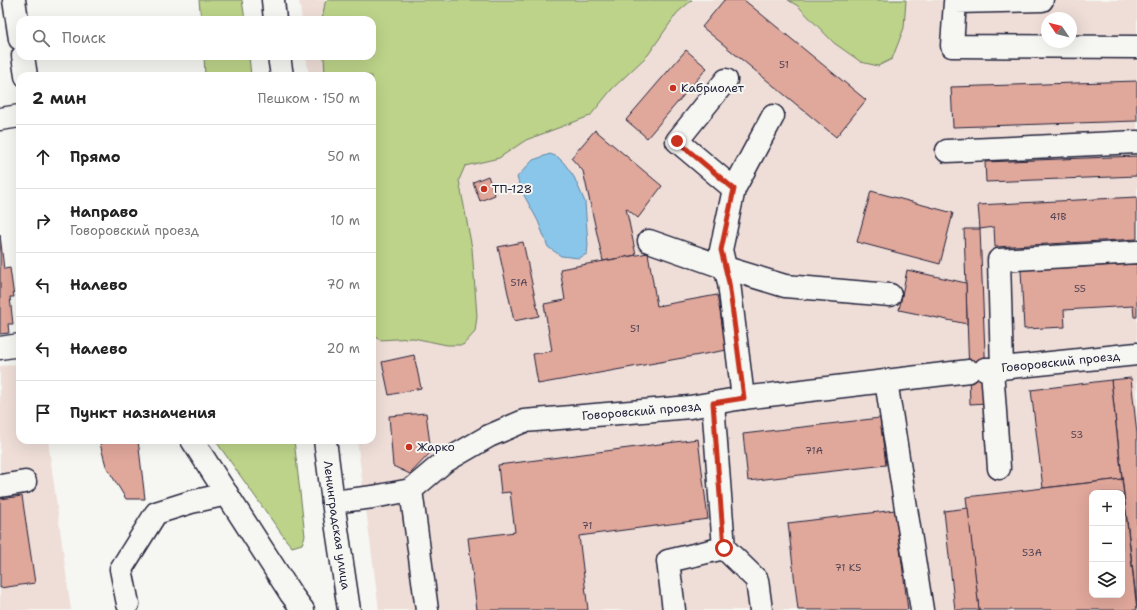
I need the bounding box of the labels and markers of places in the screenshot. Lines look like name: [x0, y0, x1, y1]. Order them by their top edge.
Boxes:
place label: Кабриолет: [681, 80, 745, 96]
marker: Кабриолет: [668, 83, 678, 93]
place label: ТП-128: [492, 181, 532, 197]
marker: ТП-128: [479, 184, 489, 194]
place label: Жарко: [417, 439, 455, 455]
marker: Жарко: [404, 442, 414, 452]

